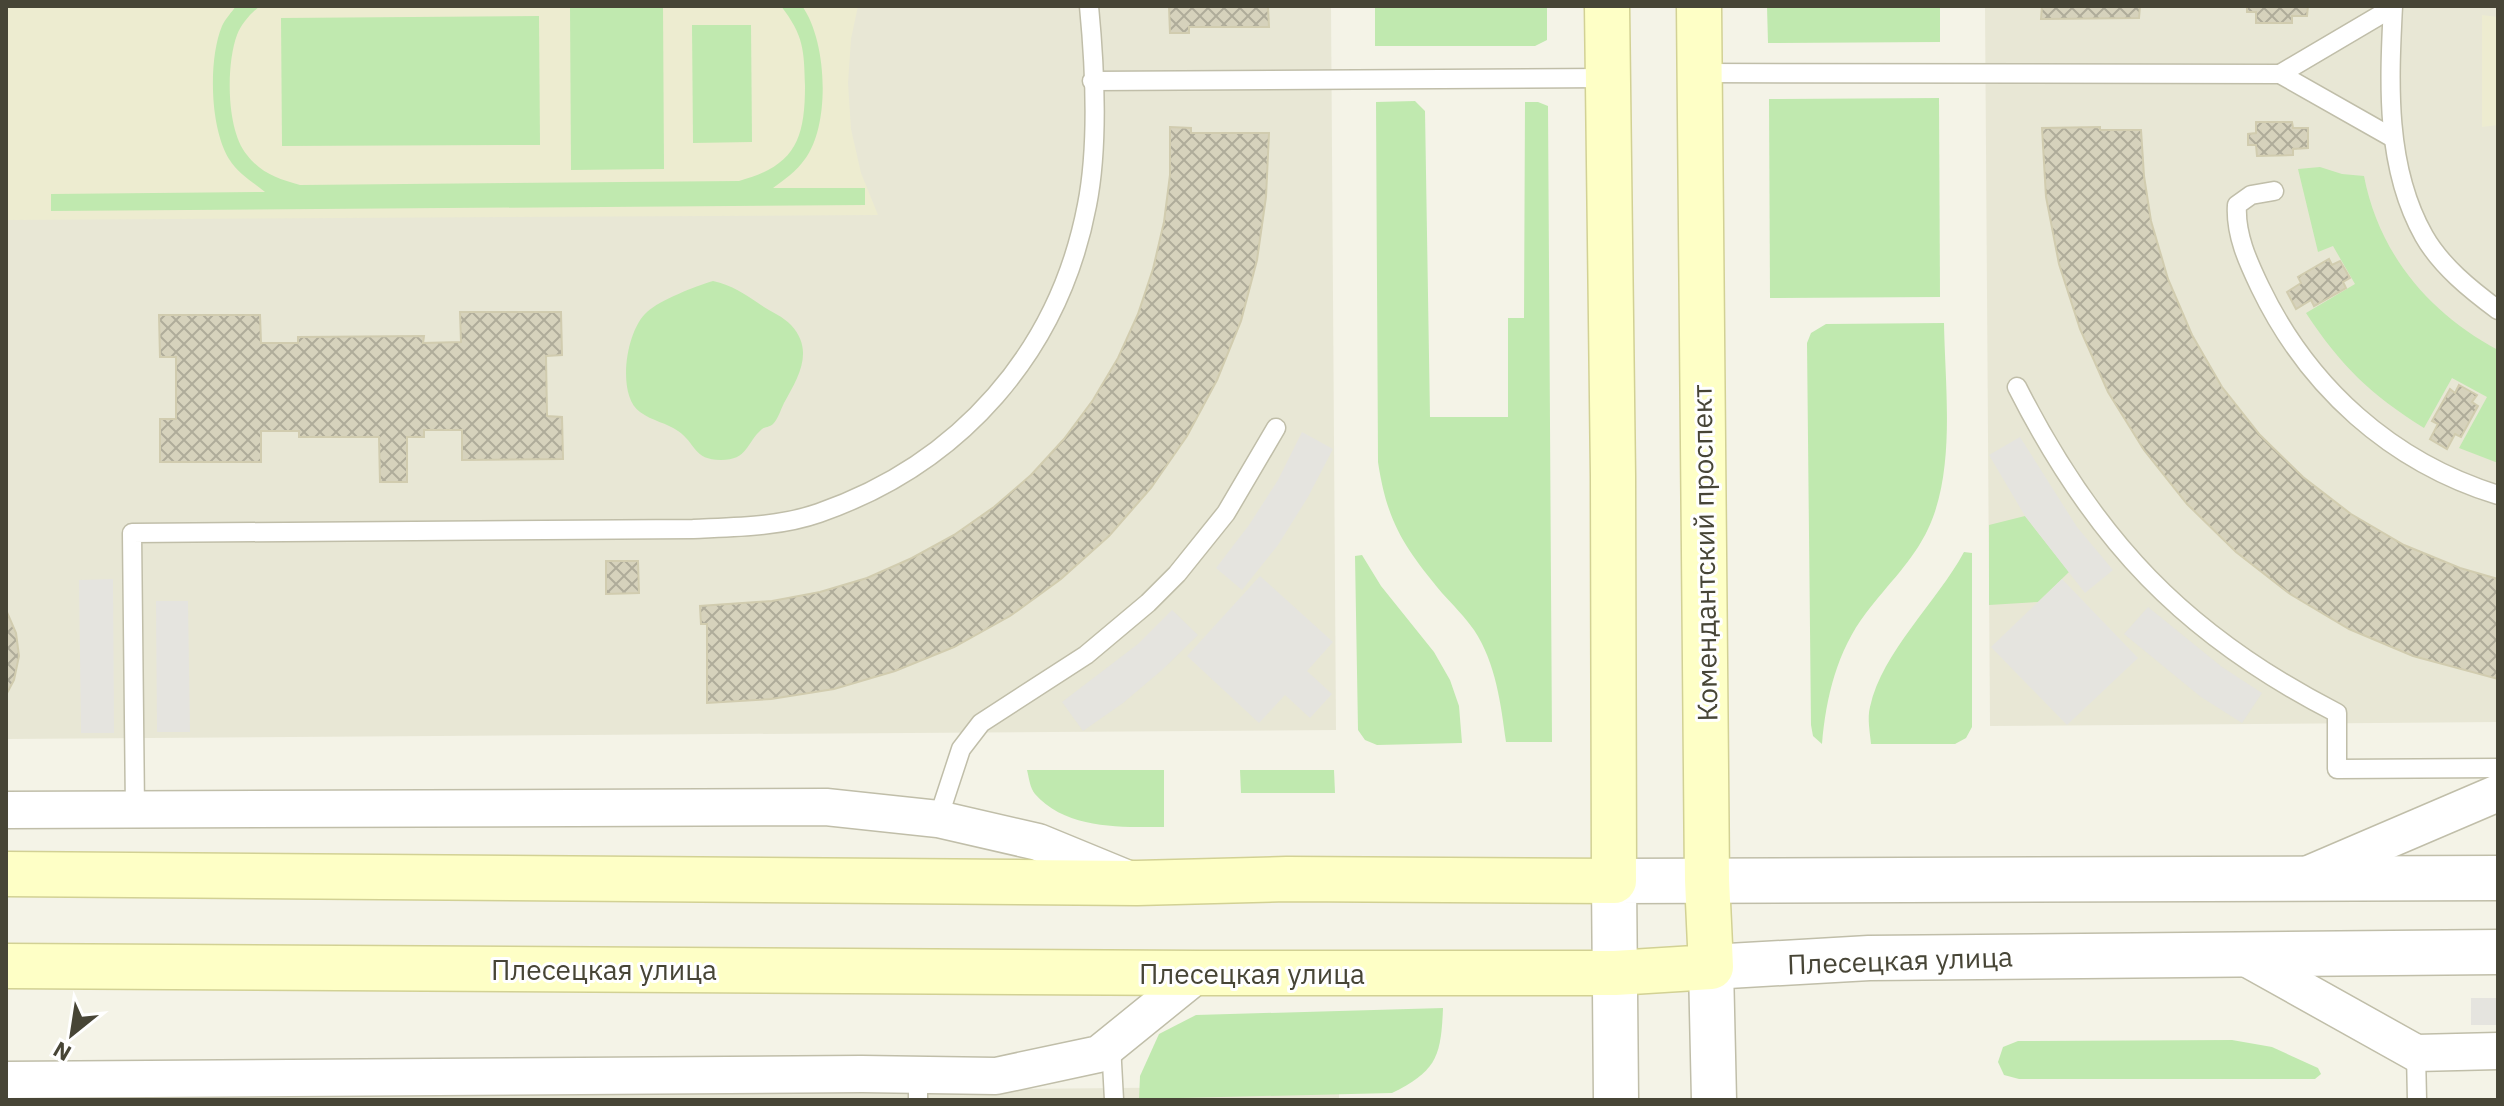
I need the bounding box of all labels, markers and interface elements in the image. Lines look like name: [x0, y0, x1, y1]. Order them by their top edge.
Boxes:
street label: Комендантский проспект: [1683, 384, 1725, 722]
street label: Плесецкая улица: [1786, 938, 2014, 982]
street label: Плесецкая улица: [491, 951, 717, 988]
street label: Плесецкая улица: [1139, 955, 1365, 992]
north arrow: [32, 994, 112, 1074]
text: N: [48, 1035, 76, 1068]

